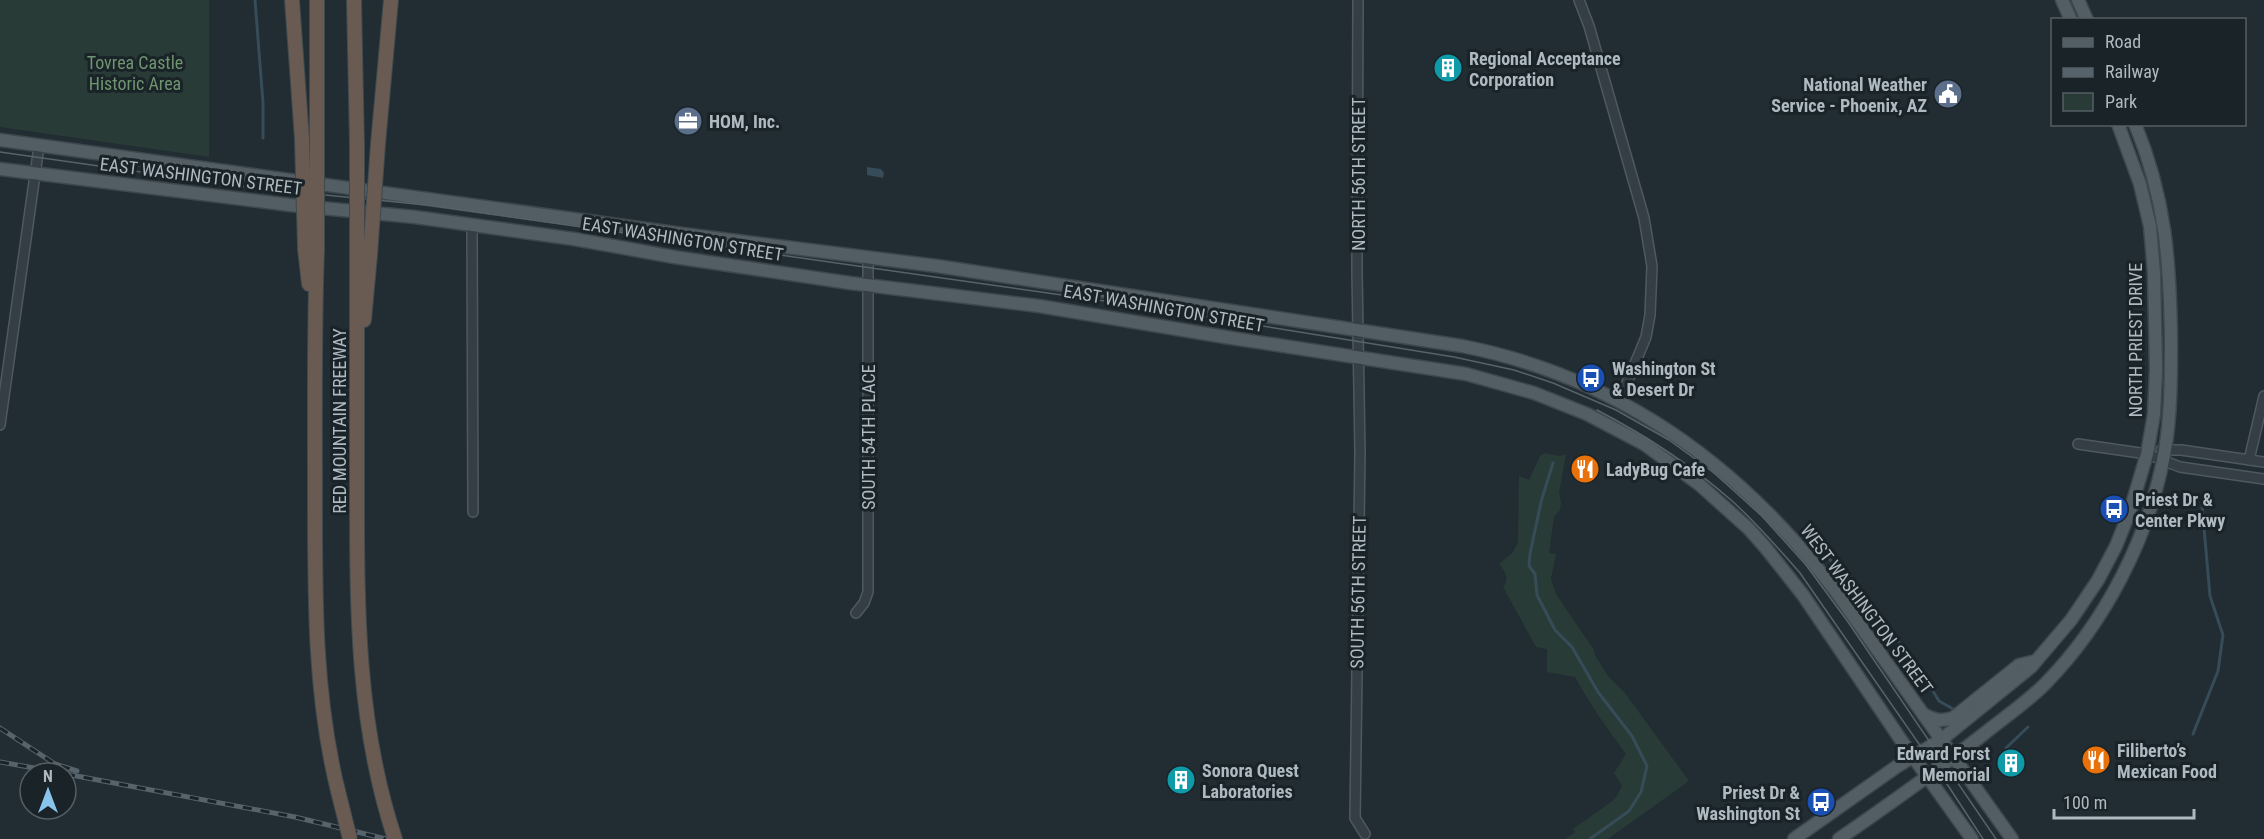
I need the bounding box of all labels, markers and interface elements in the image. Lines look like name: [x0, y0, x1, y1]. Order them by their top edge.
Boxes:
legend: [2051, 18, 2246, 126]
text: Road: [2105, 31, 2141, 52]
place label: Regional Acceptance Corporation: [1469, 48, 1621, 90]
park label: Tovrea Castle Historic Area: [87, 52, 183, 94]
building icon: Regional Acceptance Corporation: [1432, 52, 1464, 84]
text: Railway: [2105, 61, 2160, 82]
place label: National Weather Service - Phoenix, AZ: [1771, 74, 1927, 116]
public building icon: National Weather Service - Phoenix, AZ: [1932, 78, 1964, 110]
text: Park: [2105, 91, 2137, 112]
street label: NORTH 56TH STREET: [1348, 97, 1369, 251]
office icon: HOM, Inc.: [672, 105, 704, 137]
place label: HOM, Inc.: [709, 111, 780, 132]
street label: EAST WASHINGTON STREET: [99, 153, 303, 199]
street label: EAST WASHINGTON STREET: [581, 213, 785, 265]
street label: NORTH PRIEST DRIVE: [2125, 263, 2146, 417]
street label: EAST WASHINGTON STREET: [1062, 280, 1266, 336]
street label: RED MOUNTAIN FREEWAY: [329, 328, 350, 514]
place label: Washington St & Desert Dr: [1612, 358, 1716, 400]
bus stop icon: Washington St & Desert Dr: [1575, 362, 1607, 394]
street label: SOUTH 54TH PLACE: [858, 364, 879, 510]
restaurant icon: LadyBug Cafe: [1569, 453, 1601, 485]
place label: LadyBug Cafe: [1606, 459, 1706, 480]
place label: Priest Dr & Center Pkwy: [2135, 489, 2225, 531]
bus stop icon: Priest Dr & Center Pkwy: [2098, 493, 2130, 525]
street label: SOUTH 56TH STREET: [1346, 515, 1370, 669]
street label: WEST WASHINGTON STREET: [1796, 520, 1938, 698]
place label: Filiberto’s Mexican Food: [2117, 740, 2217, 782]
place label: Edward Forst Memorial: [1897, 743, 1990, 785]
restaurant icon: Filiberto’s Mexican Food: [2080, 744, 2112, 776]
building icon: Edward Forst Memorial: [1995, 747, 2027, 779]
place label: Sonora Quest Laboratories: [1202, 760, 1299, 802]
north arrow: [18, 761, 78, 821]
building icon: Sonora Quest Laboratories: [1165, 764, 1197, 796]
text: N: [43, 767, 53, 786]
place label: Priest Dr & Washington St: [1696, 782, 1801, 824]
scale bar: [2054, 782, 2194, 820]
bus stop icon: Priest Dr & Washington St: [1805, 786, 1837, 818]
text: 100 m: [2063, 792, 2107, 813]

